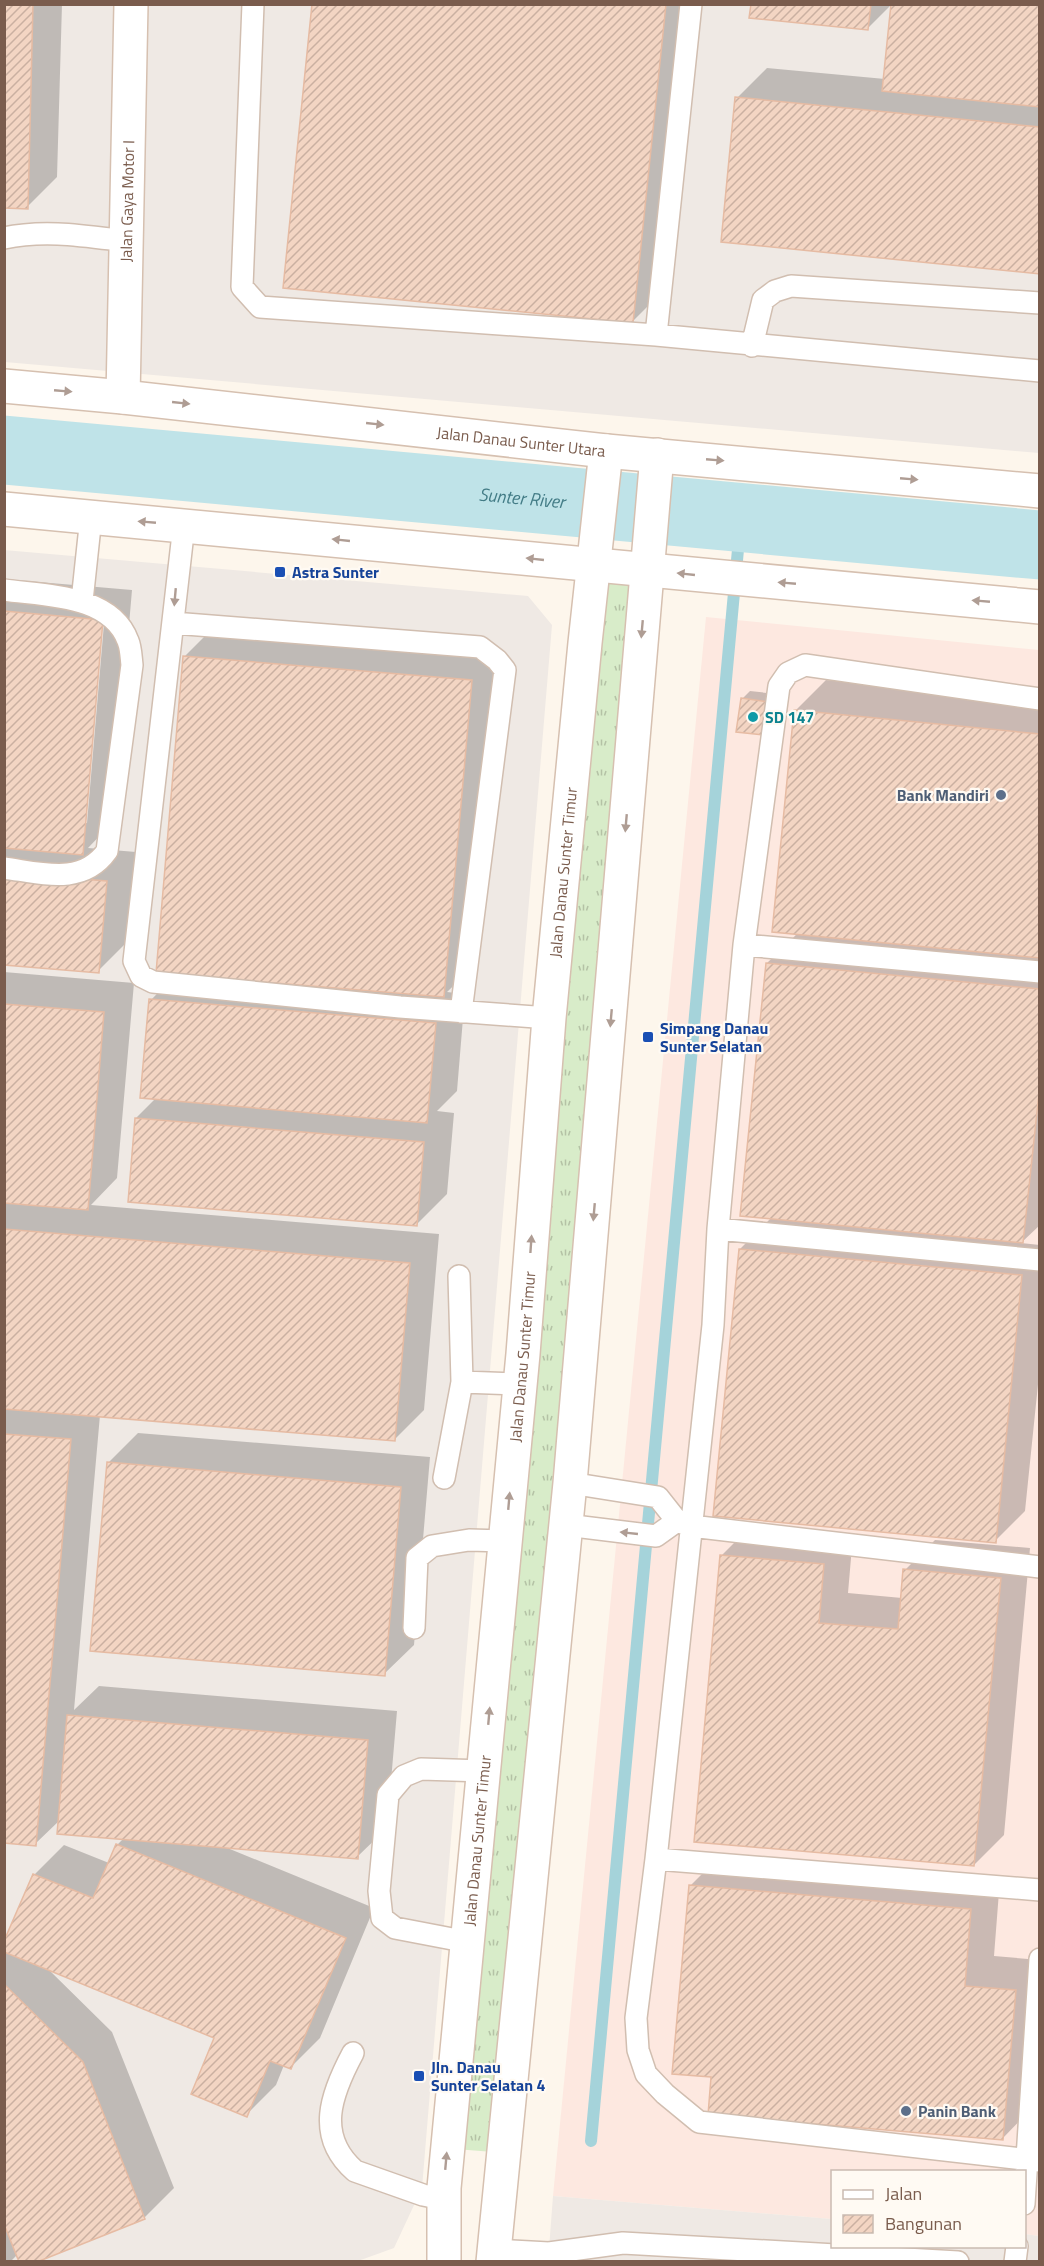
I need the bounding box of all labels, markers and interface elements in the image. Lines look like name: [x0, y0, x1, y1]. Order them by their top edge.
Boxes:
street label: Jalan Gaya Motor I: [114, 140, 140, 262]
one-way arrow: [53, 386, 72, 396]
one-way arrow: [172, 398, 191, 408]
one-way arrow: [366, 420, 385, 429]
street label: Jalan Danau Sunter Utara: [435, 420, 607, 463]
one-way arrow: [706, 455, 725, 465]
one-way arrow: [900, 474, 919, 484]
water label: Sunter River: [478, 480, 568, 515]
one-way arrow: [138, 517, 157, 527]
one-way arrow: [332, 535, 351, 545]
one-way arrow: [526, 554, 545, 564]
place label: Astra Sunter: [292, 560, 379, 584]
marker: Astra Sunter: [273, 565, 287, 579]
one-way arrow: [676, 569, 695, 579]
one-way arrow: [778, 578, 797, 588]
one-way arrow: [170, 587, 180, 606]
one-way arrow: [972, 596, 991, 606]
one-way arrow: [637, 619, 647, 638]
place label: SD 147: [765, 705, 814, 729]
marker: SD 147: [746, 710, 760, 724]
place label: Bank Mandiri: [897, 783, 989, 807]
street label: Jalan Danau Sunter Timur: [543, 785, 583, 959]
marker: Bank Mandiri: [994, 788, 1008, 802]
one-way arrow: [622, 814, 631, 833]
one-way arrow: [606, 1008, 615, 1027]
place label: Simpang Danau Sunter Selatan: [660, 1016, 768, 1058]
marker: Simpang Danau Sunter Selatan: [641, 1030, 655, 1044]
one-way arrow: [589, 1202, 599, 1221]
one-way arrow: [527, 1234, 536, 1253]
street label: Jalan Danau Sunter Timur: [503, 1270, 541, 1443]
one-way arrow: [504, 1491, 514, 1510]
one-way arrow: [619, 1528, 638, 1538]
one-way arrow: [484, 1706, 494, 1725]
street label: Jalan Danau Sunter Timur: [457, 1754, 497, 1927]
place label: Jln. Danau Sunter Selatan 4: [431, 2055, 546, 2097]
marker: Jln. Danau Sunter Selatan 4: [412, 2069, 426, 2083]
place label: Panin Bank: [918, 2099, 997, 2123]
marker: Panin Bank: [899, 2104, 913, 2118]
one-way arrow: [441, 2151, 451, 2170]
legend: [831, 2170, 1026, 2248]
text: Jalan: [885, 2180, 922, 2207]
text: Bangunan: [885, 2210, 962, 2237]

